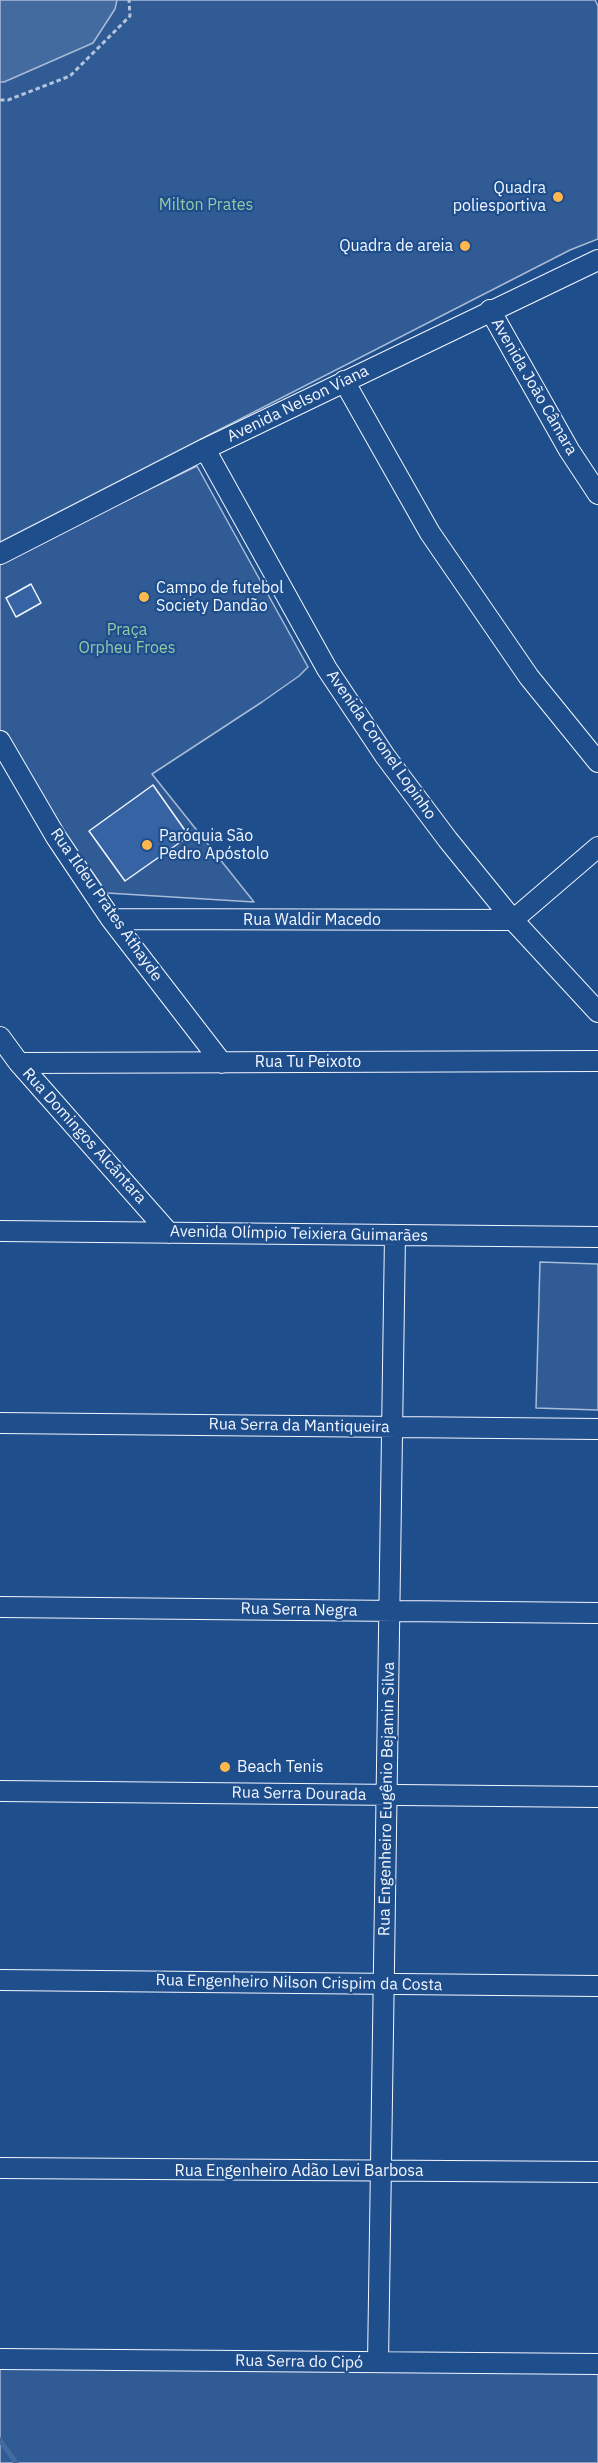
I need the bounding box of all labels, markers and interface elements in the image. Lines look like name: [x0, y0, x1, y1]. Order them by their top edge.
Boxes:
place label: Quadra poliesportiva: [453, 178, 546, 216]
marker: Quadra poliesportiva: [551, 190, 565, 204]
park label: Milton Prates: [159, 195, 253, 215]
place label: Quadra de areia: [339, 236, 453, 256]
marker: Quadra de areia: [458, 239, 472, 253]
street label: Avenida João Câmara: [487, 315, 581, 459]
street label: Avenida Nelson Viana: [224, 361, 372, 447]
place label: Campo de futebol Society Dandão: [156, 578, 284, 616]
marker: Campo de futebol Society Dandão: [137, 590, 151, 604]
park label: Praça Orpheu Froes: [78, 620, 176, 658]
street label: Avenida Coronel Lopinho: [322, 667, 440, 823]
street label: Rua Ildeu Prates Athayde: [46, 825, 166, 985]
place label: Paróquia São Pedro Apóstolo: [159, 826, 269, 864]
marker: Paróquia São Pedro Apóstolo: [140, 838, 154, 852]
street label: Rua Waldir Macedo: [243, 910, 381, 930]
street label: Rua Tu Peixoto: [255, 1052, 361, 1072]
street label: Rua Domingos Alcântara: [18, 1064, 150, 1208]
street label: Avenida Olímpio Teixiera Guimarães: [170, 1222, 428, 1246]
street label: Rua Serra da Mantiqueira: [208, 1415, 390, 1437]
street label: Rua Serra Negra: [241, 1599, 357, 1621]
street label: Rua Engenheiro Eugênio Bejamin Silva: [375, 1662, 399, 1936]
place label: Beach Tenis: [237, 1757, 323, 1777]
marker: Beach Tenis: [218, 1760, 232, 1774]
street label: Rua Serra Dourada: [231, 1783, 367, 1805]
street label: Rua Engenheiro Nilson Crispim da Costa: [155, 1971, 443, 1995]
street label: Rua Engenheiro Adão Levi Barbosa: [174, 2161, 424, 2181]
street label: Rua Serra do Cipó: [235, 2351, 363, 2373]

